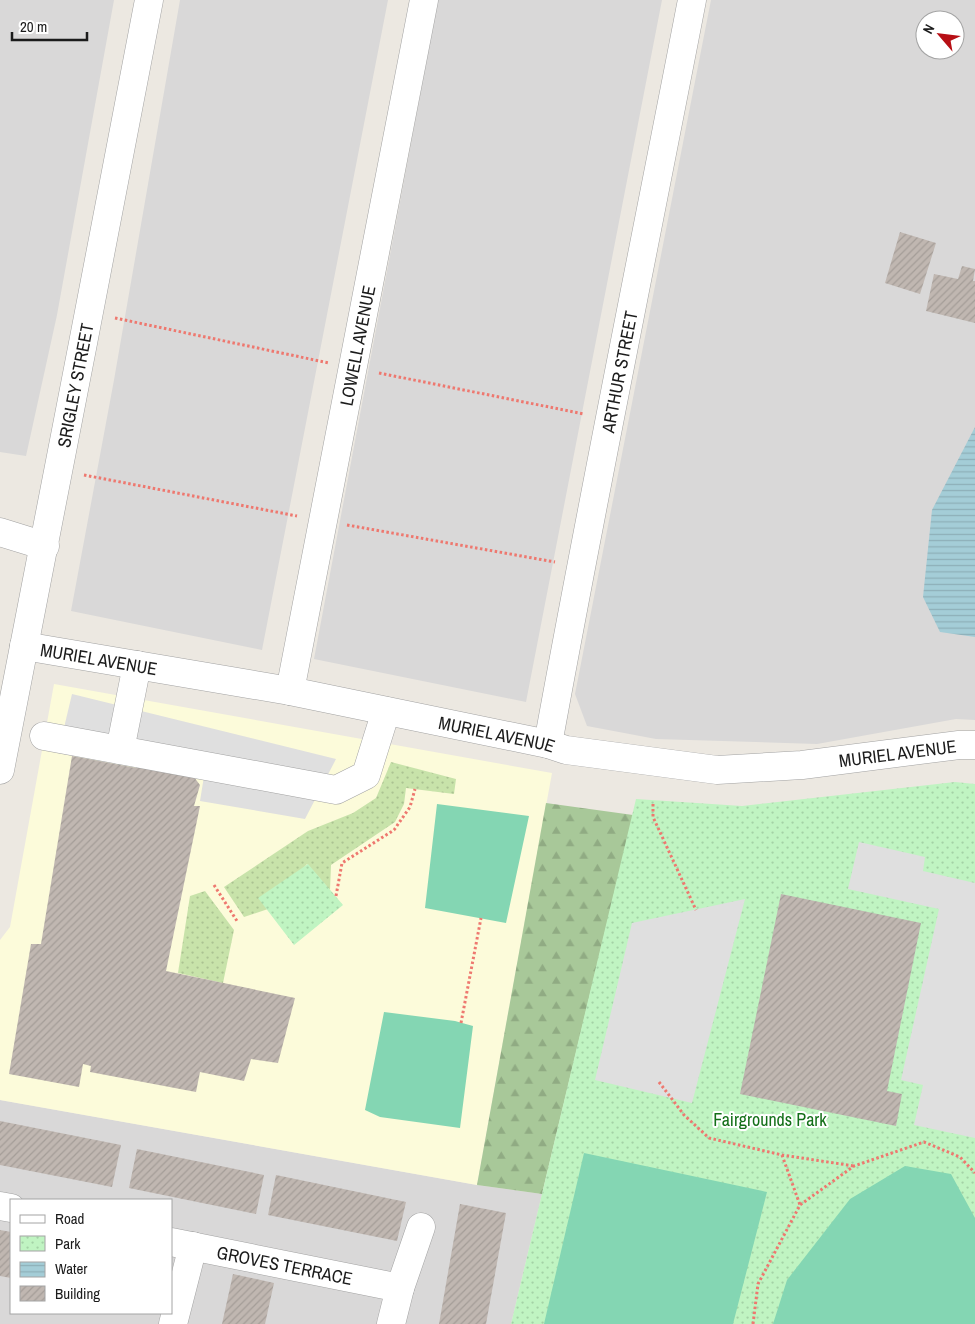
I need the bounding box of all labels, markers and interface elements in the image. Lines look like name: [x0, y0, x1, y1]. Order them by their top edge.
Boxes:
scale bar: [12, 10, 88, 42]
north arrow: [915, 10, 965, 60]
text: 20 m: [20, 16, 47, 37]
text: N: [919, 21, 938, 37]
street label: LOWELL AVENUE: [333, 283, 381, 408]
street label: ARTHUR STREET: [595, 309, 643, 436]
street label: SRIGLEY STREET: [51, 321, 99, 449]
street label: MURIEL AVENUE: [39, 636, 159, 681]
street label: MURIEL AVENUE: [436, 709, 559, 758]
street label: MURIEL AVENUE: [837, 733, 958, 773]
park label: Fairgrounds Park: [713, 1107, 827, 1132]
legend: [10, 1199, 172, 1314]
text: Road: [55, 1208, 84, 1229]
text: Park: [55, 1233, 81, 1254]
street label: GROVES TERRACE: [215, 1239, 355, 1291]
text: Water: [55, 1258, 87, 1279]
text: Building: [55, 1283, 100, 1304]

